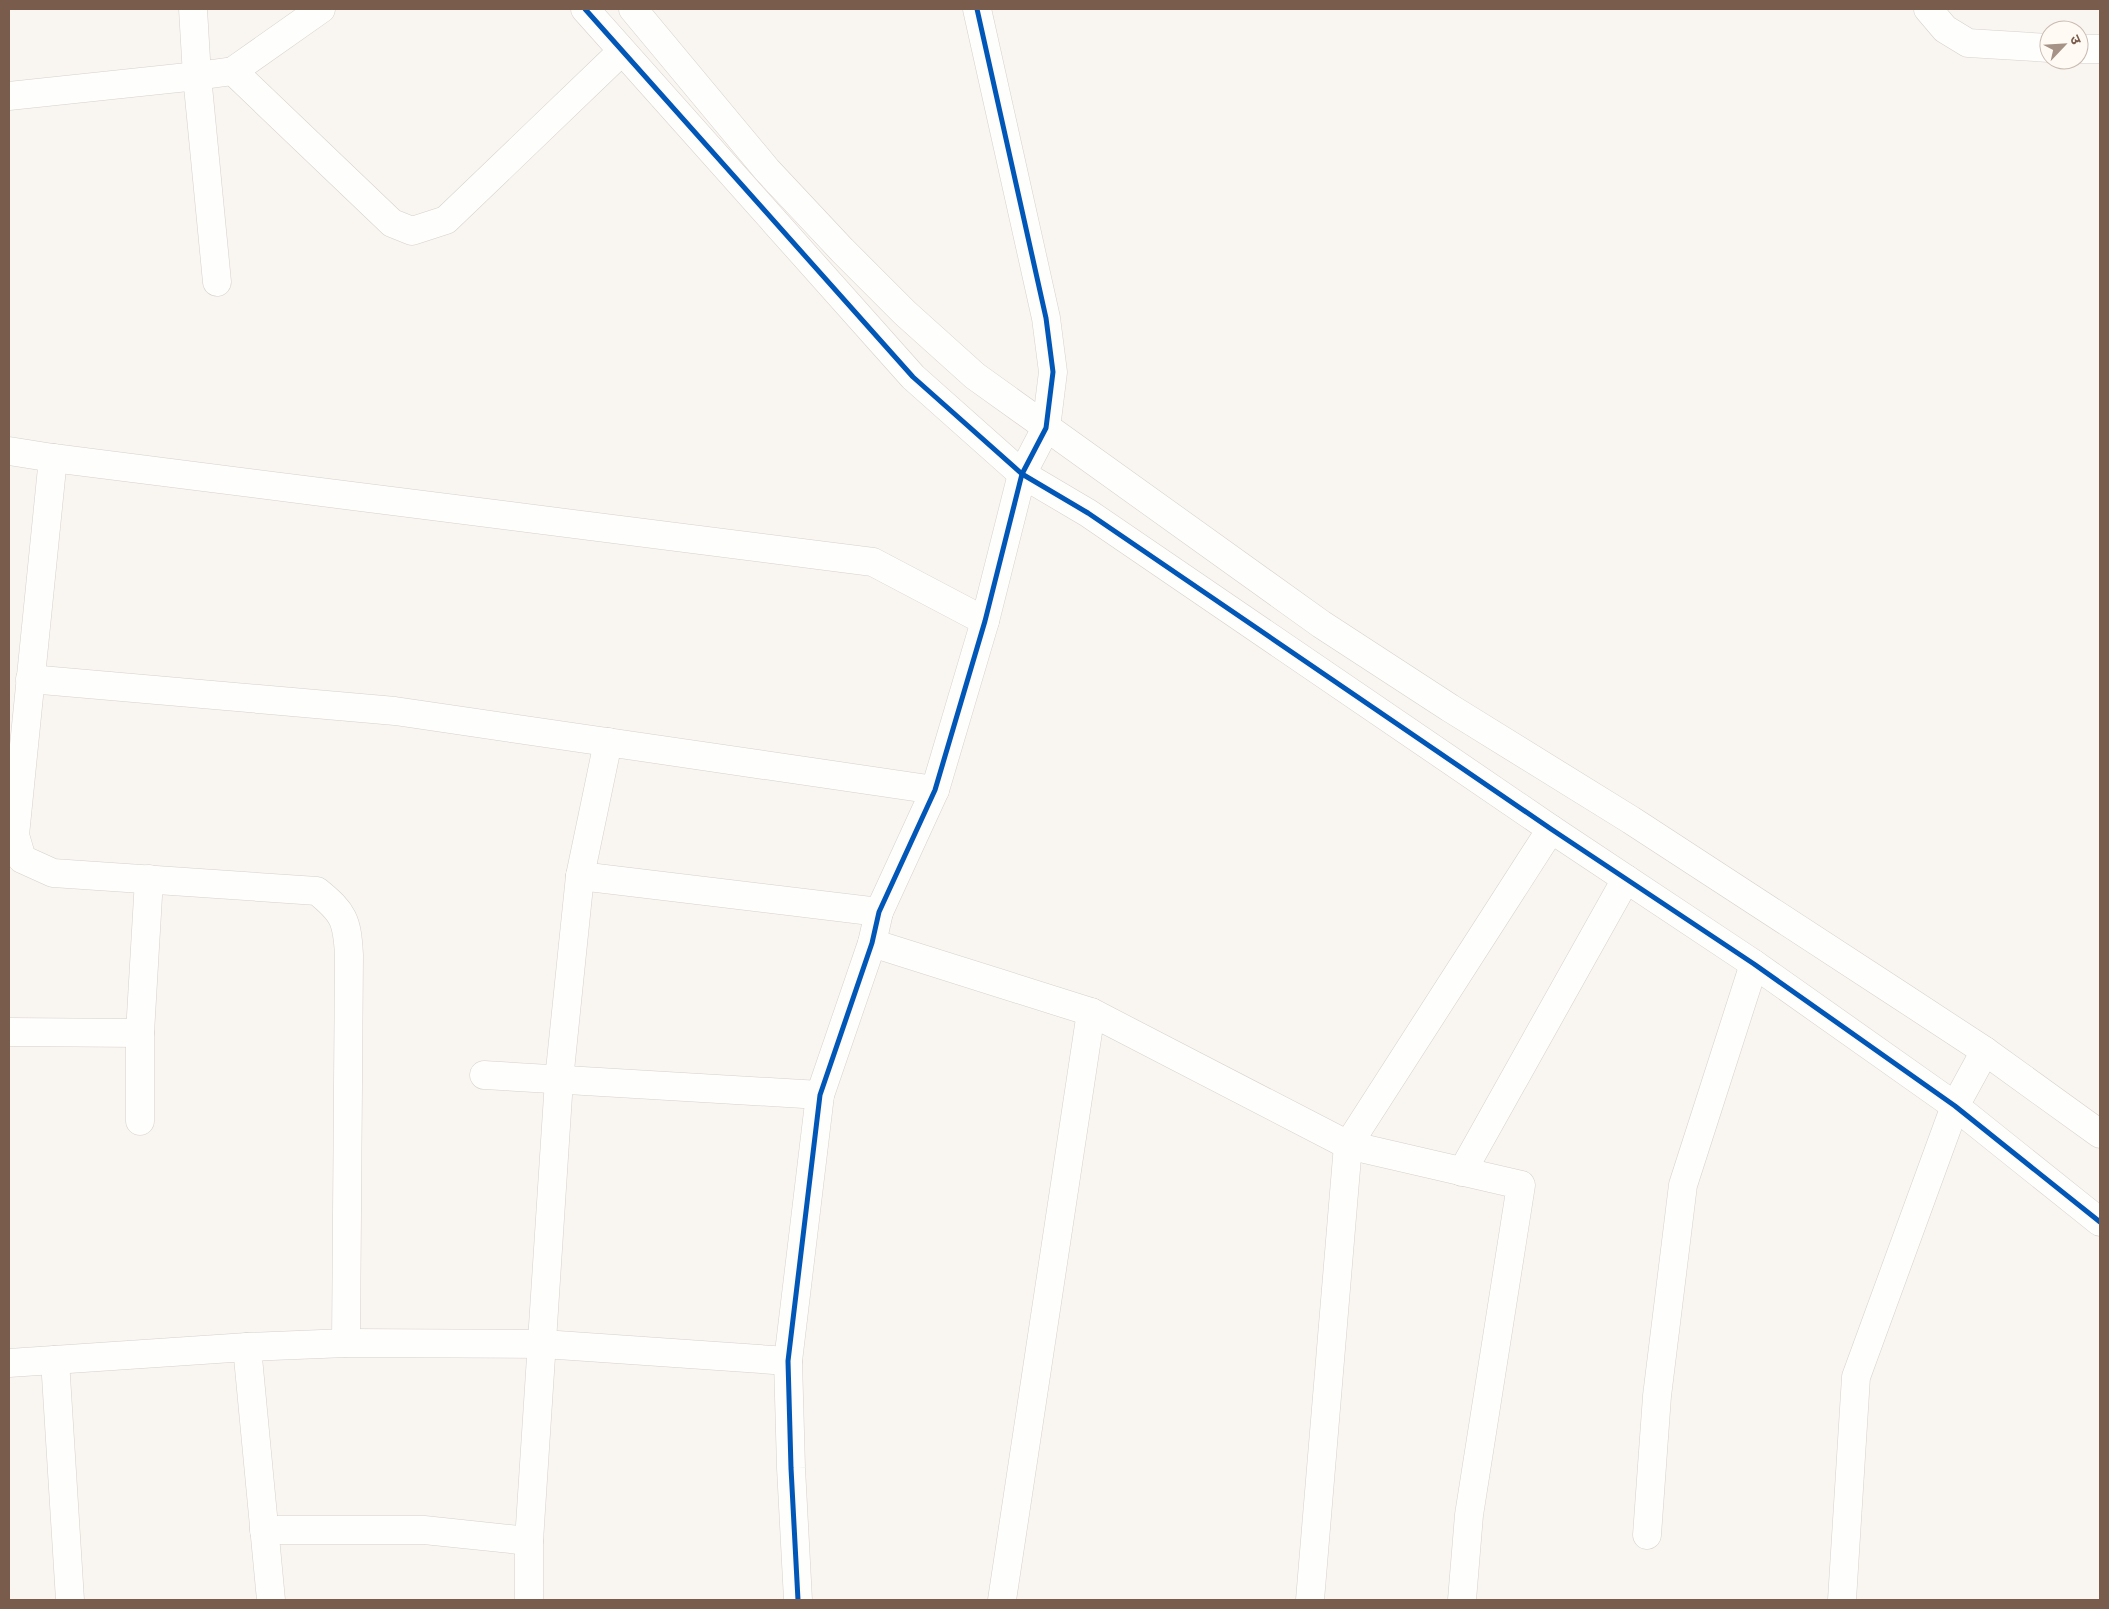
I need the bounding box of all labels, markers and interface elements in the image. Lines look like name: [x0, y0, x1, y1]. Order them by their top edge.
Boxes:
north arrow: [2039, 20, 2089, 70]
text: उ: [2067, 32, 2085, 47]

